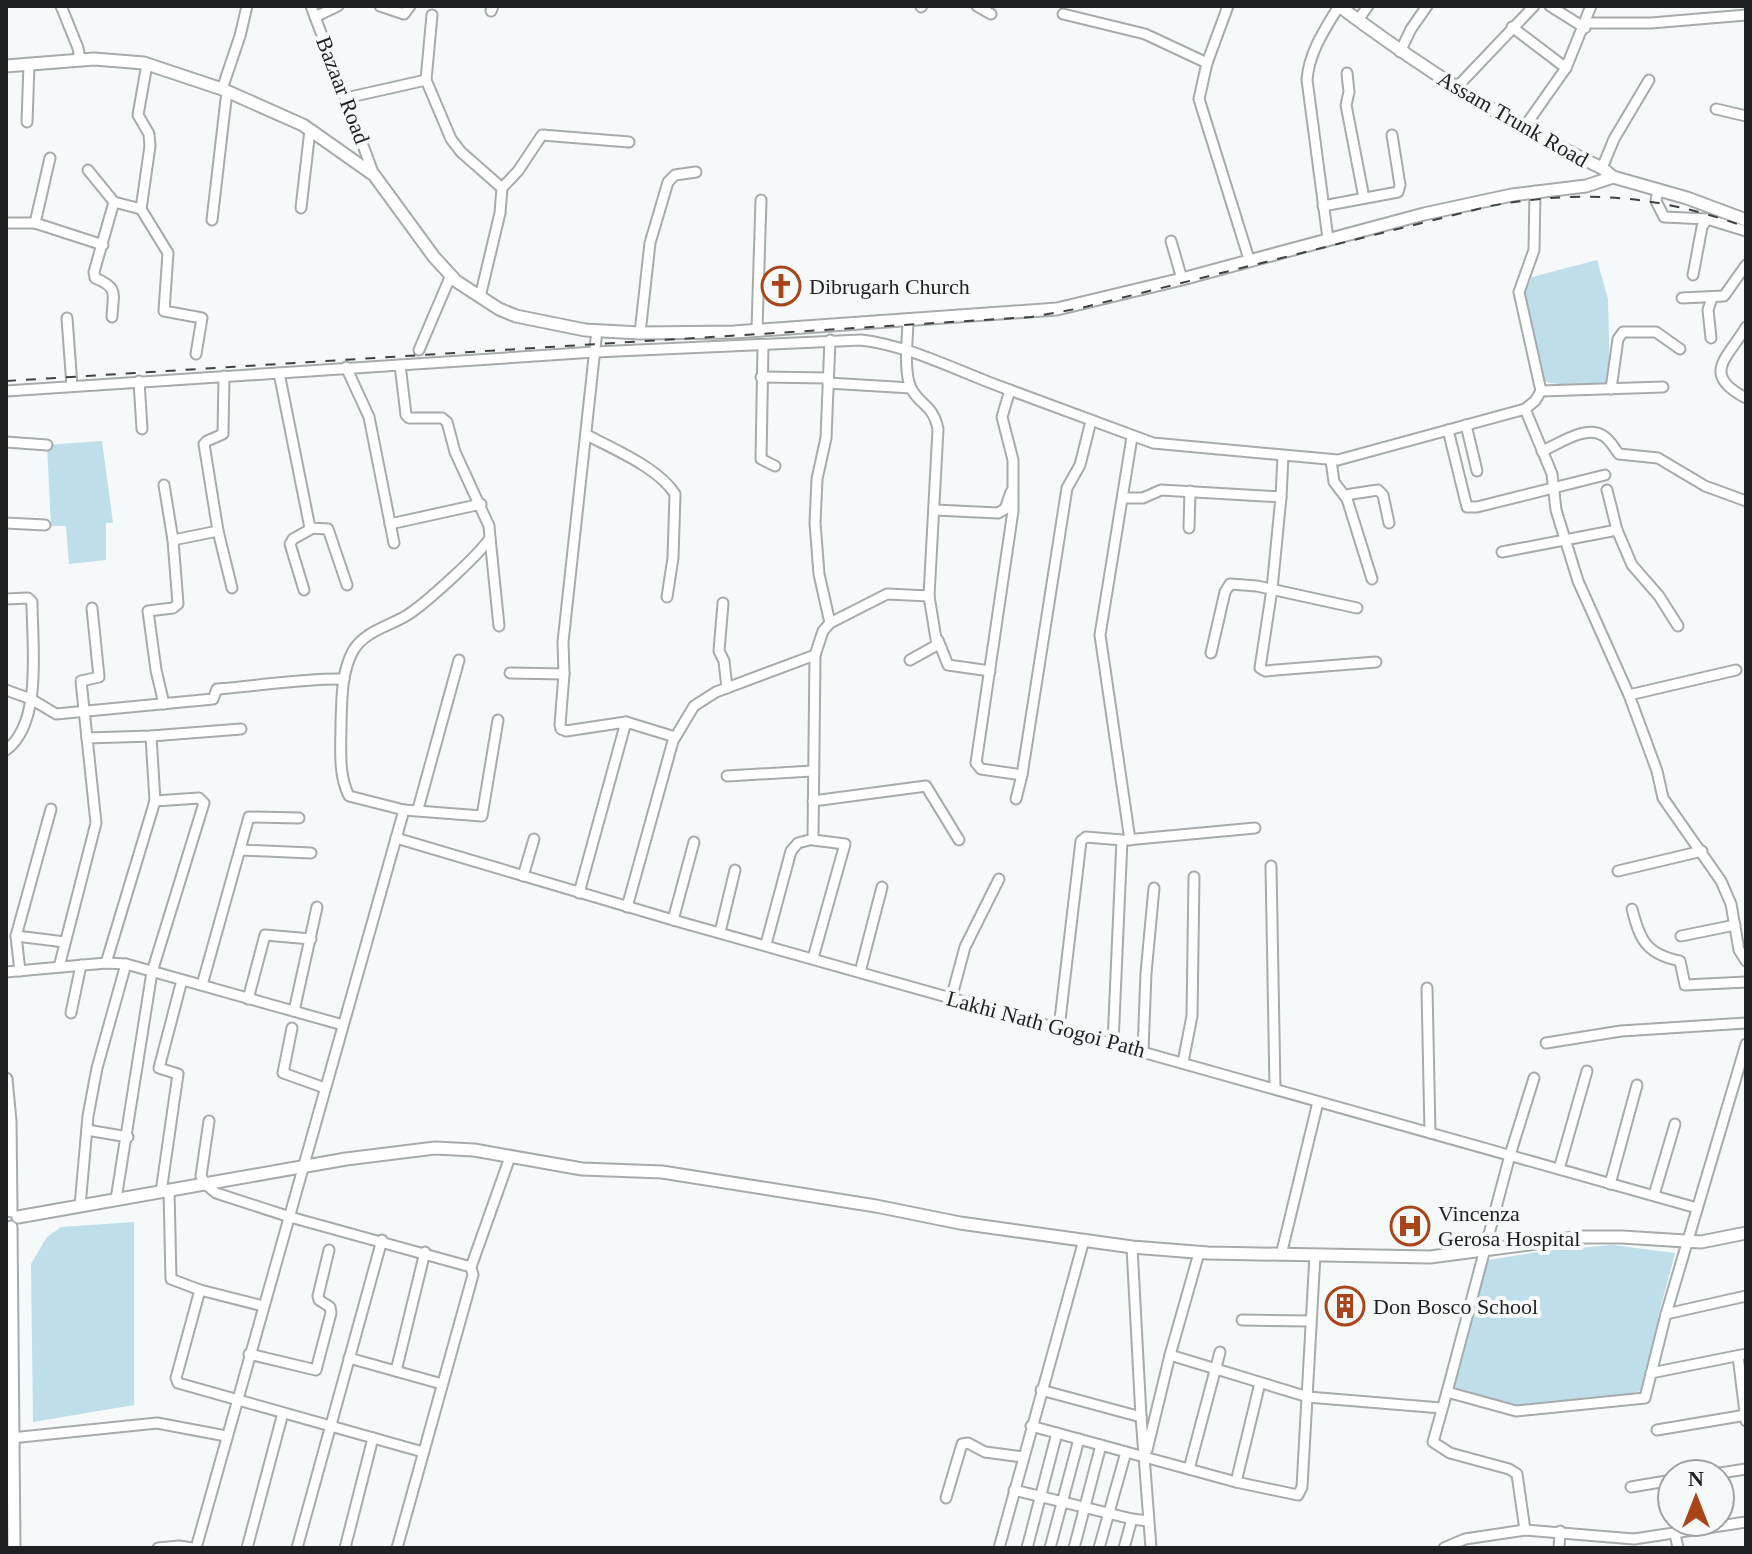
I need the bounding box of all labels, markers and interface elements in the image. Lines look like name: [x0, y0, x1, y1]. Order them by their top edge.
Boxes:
street label: Bazaar Road: [311, 33, 375, 147]
street label: Assam Trunk Road: [1433, 66, 1593, 172]
church icon: Dibrugarh Church: [760, 265, 802, 307]
place label: Dibrugarh Church: [809, 274, 970, 299]
street label: Lakhi Nath Gogoi Path: [944, 985, 1148, 1063]
place label: Vincenza Gerosa Hospital: [1438, 1201, 1580, 1251]
hospital icon: Vincenza Gerosa Hospital: [1389, 1205, 1431, 1247]
building icon: Don Bosco School: [1324, 1285, 1366, 1327]
place label: Don Bosco School: [1373, 1294, 1538, 1319]
north arrow: [1656, 1458, 1736, 1538]
text: N: [1688, 1466, 1704, 1491]

